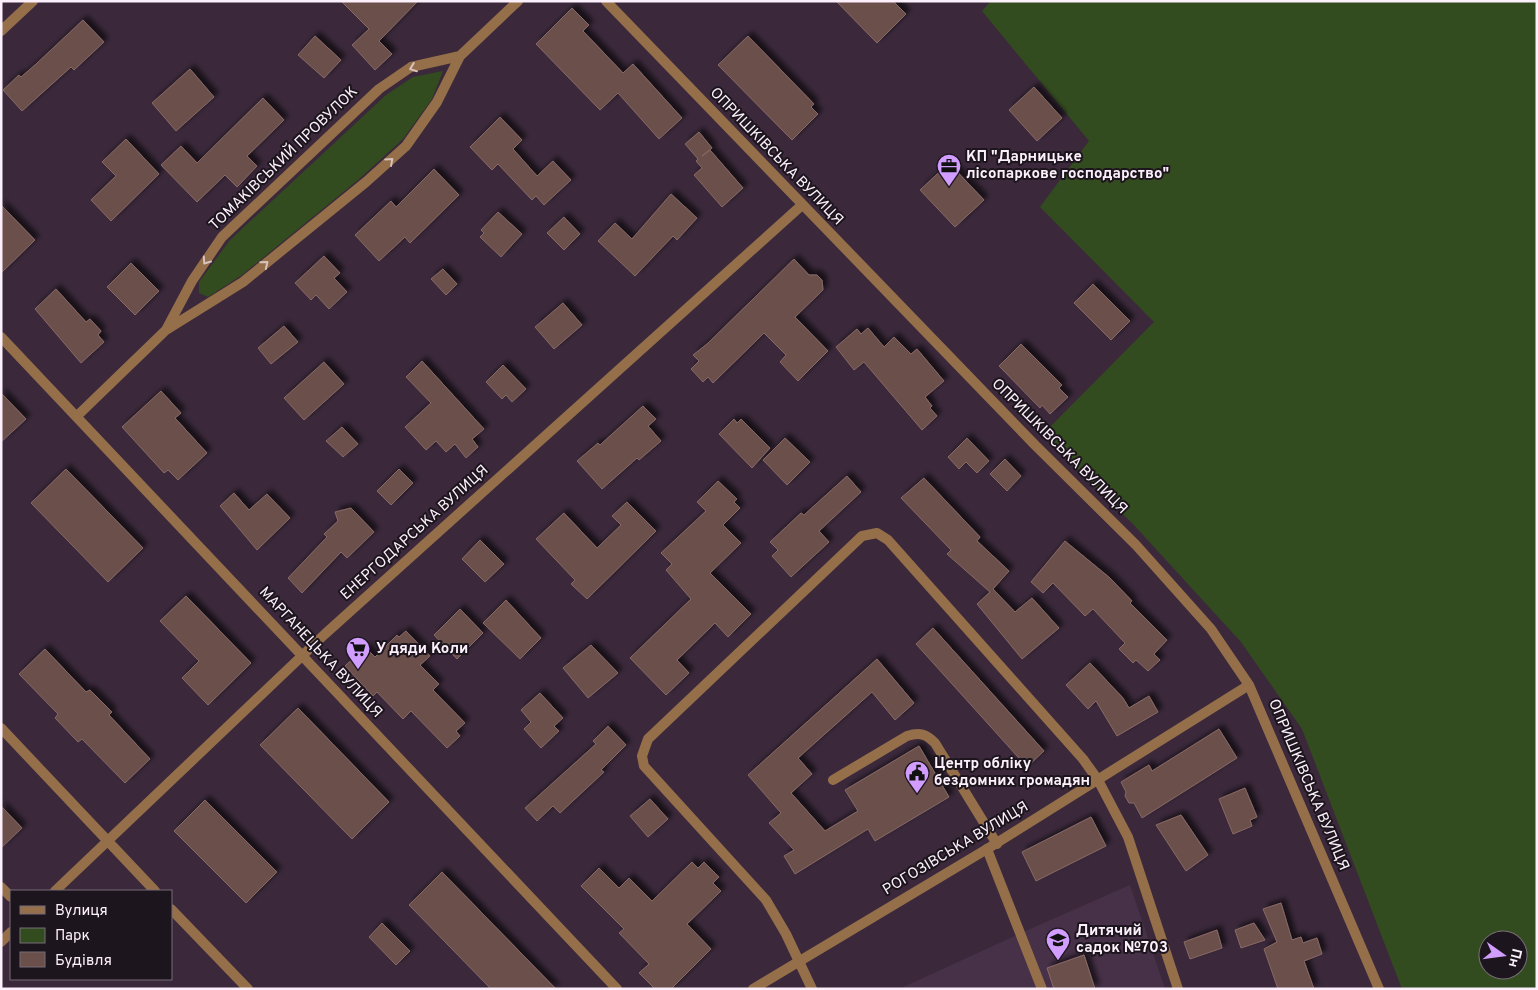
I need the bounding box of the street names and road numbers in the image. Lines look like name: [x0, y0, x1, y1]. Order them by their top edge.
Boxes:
street label: ТОМАКІВСЬКИЙ ПРОВУЛОК: [204, 81, 362, 235]
street label: ОПРИШКІВСЬКА ВУЛИЦЯ: [705, 84, 847, 230]
street label: ОПРИШКІВСЬКА ВУЛИЦЯ: [987, 375, 1131, 519]
street label: ЕНЕРГОДАРСЬКА ВУЛИЦЯ: [337, 461, 493, 605]
street label: МАРГАНЕЦЬКА ВУЛИЦЯ: [254, 583, 386, 723]
street label: ОПРИШКІВСЬКА ВУЛИЦЯ: [1263, 696, 1353, 874]
street label: РОГОЗІВСЬКА ВУЛИЦЯ: [880, 798, 1032, 900]

